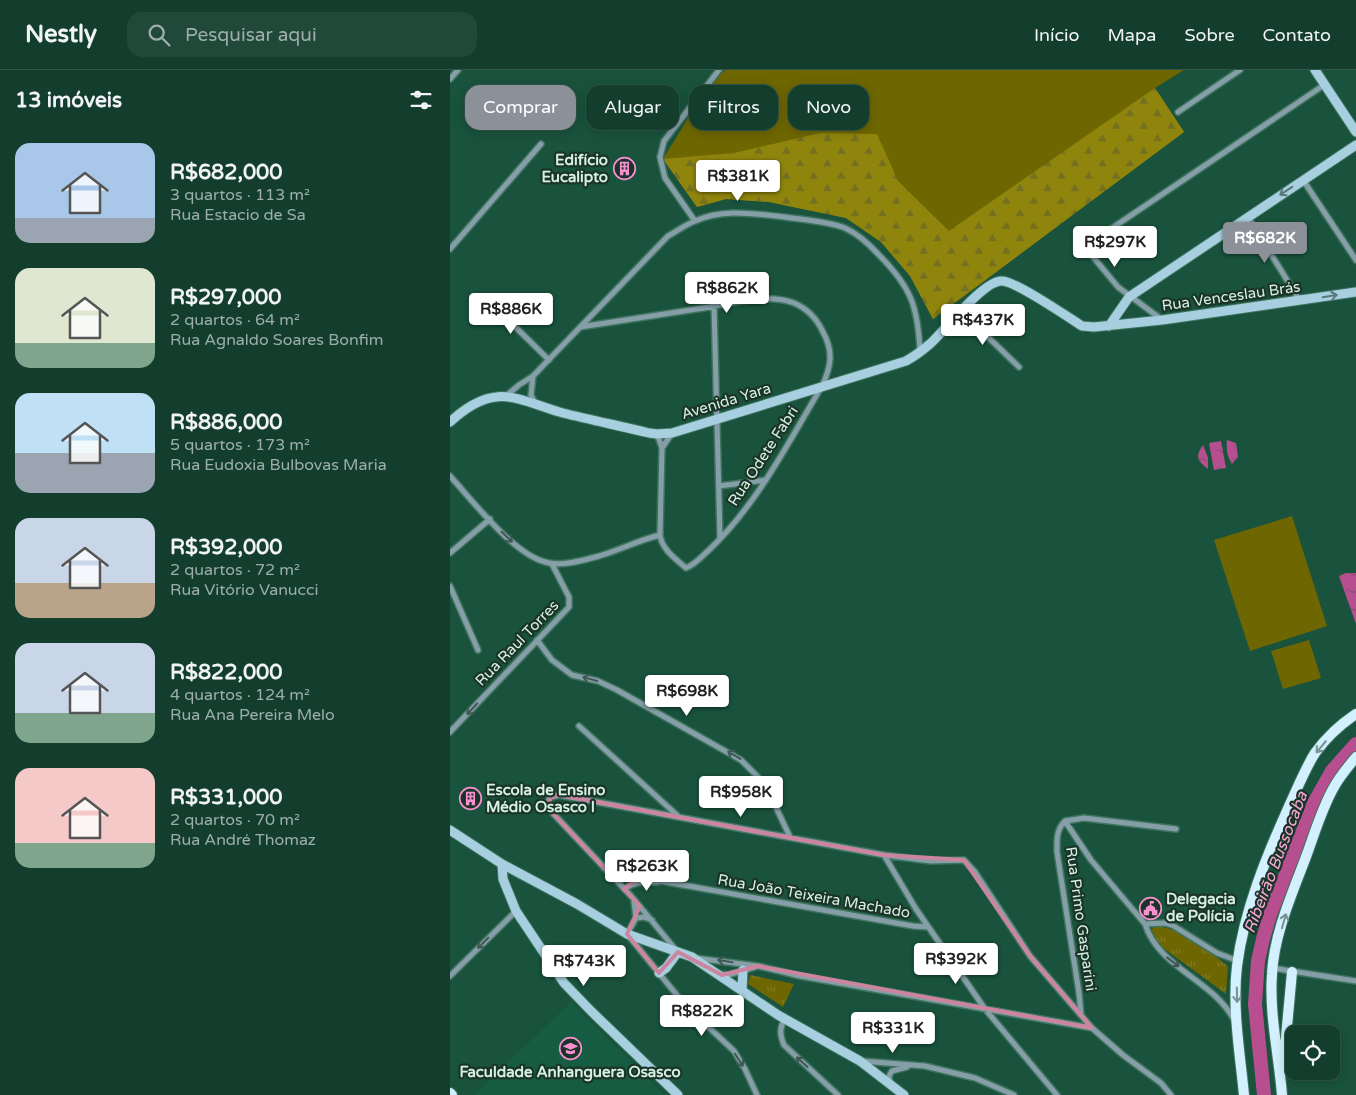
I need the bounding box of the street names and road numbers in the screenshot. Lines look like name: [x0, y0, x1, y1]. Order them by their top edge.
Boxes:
street label: Rua Venceslau Brás: [1161, 277, 1301, 315]
street label: Avenida Yara: [679, 379, 773, 423]
street label: Rua Odete Fabri: [724, 403, 802, 509]
street label: Rua Raul Torres: [472, 596, 562, 690]
street label: Rua Primo Gasparini: [1062, 846, 1100, 992]
street label: Rua João Teixeira Machado: [716, 870, 912, 922]

